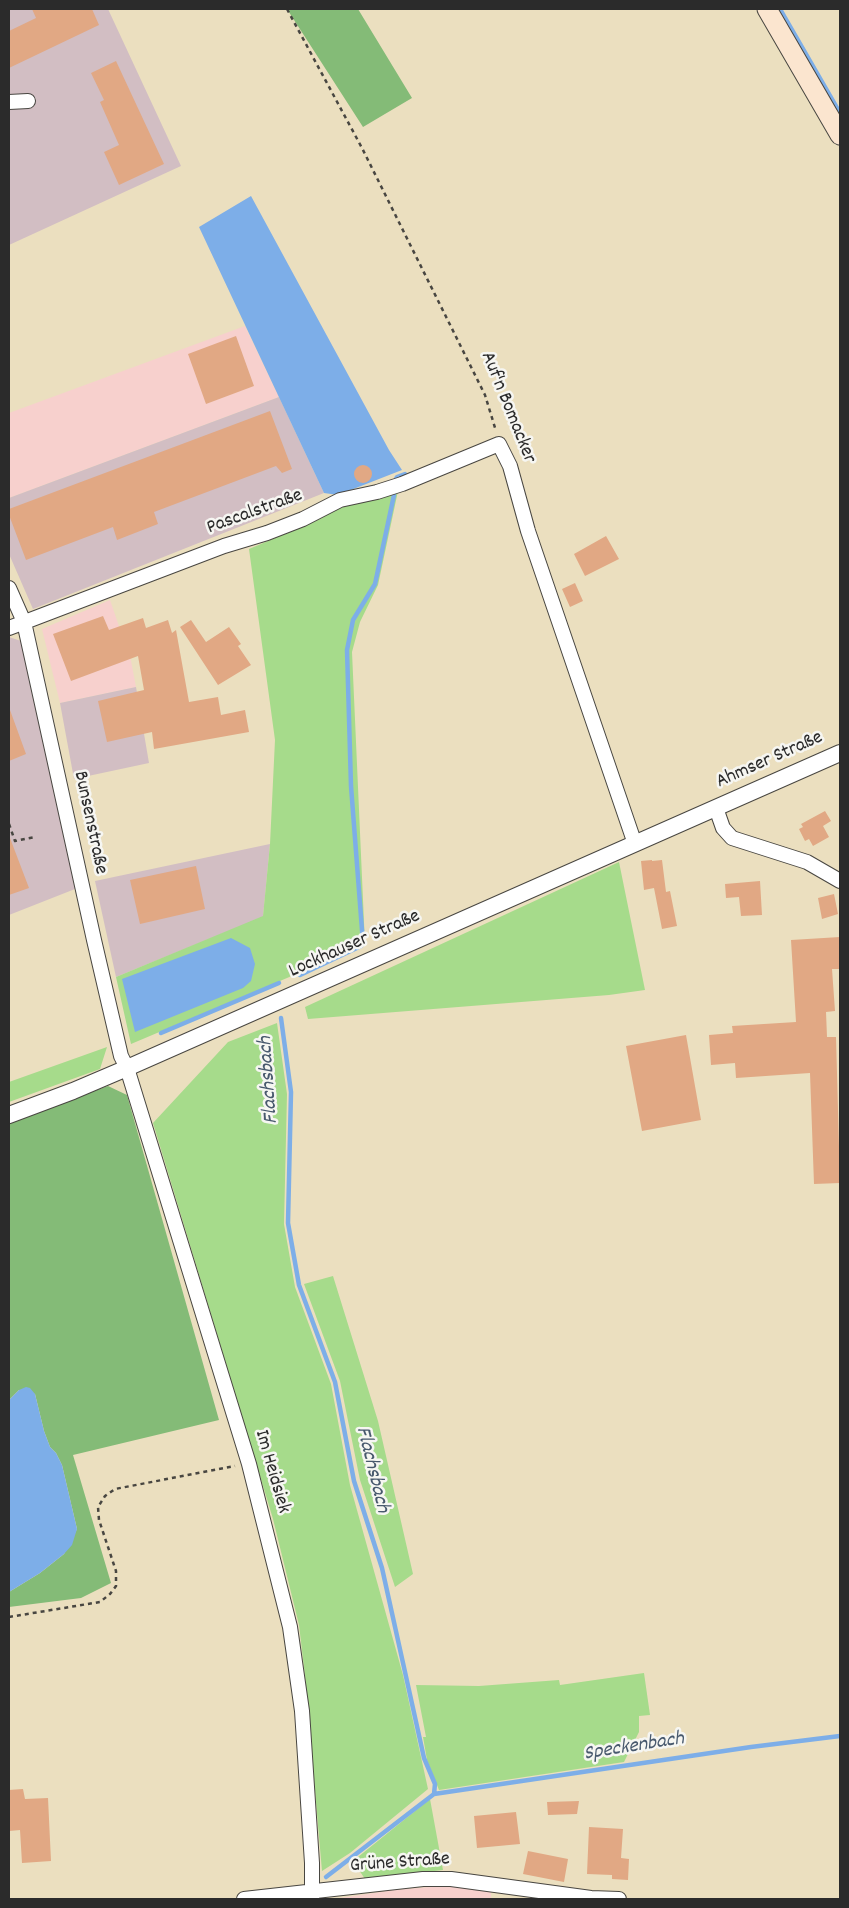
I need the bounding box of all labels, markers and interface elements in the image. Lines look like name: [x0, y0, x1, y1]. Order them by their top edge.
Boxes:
street label: Auf'n Bomacker: [474, 349, 540, 467]
street label: Pascalstraße: [204, 485, 306, 541]
street label: Ahmser Straße: [713, 727, 827, 795]
street label: Bunsenstraße: [66, 769, 112, 877]
street label: Lockhauser Straße: [286, 905, 424, 985]
water label: Flachsbach: [254, 1035, 286, 1125]
water label: Flachsbach: [348, 1424, 394, 1516]
street label: Im Heidsiek: [248, 1428, 294, 1516]
water label: Speckenbach: [582, 1728, 686, 1768]
street label: Grüne Straße: [349, 1849, 451, 1879]

